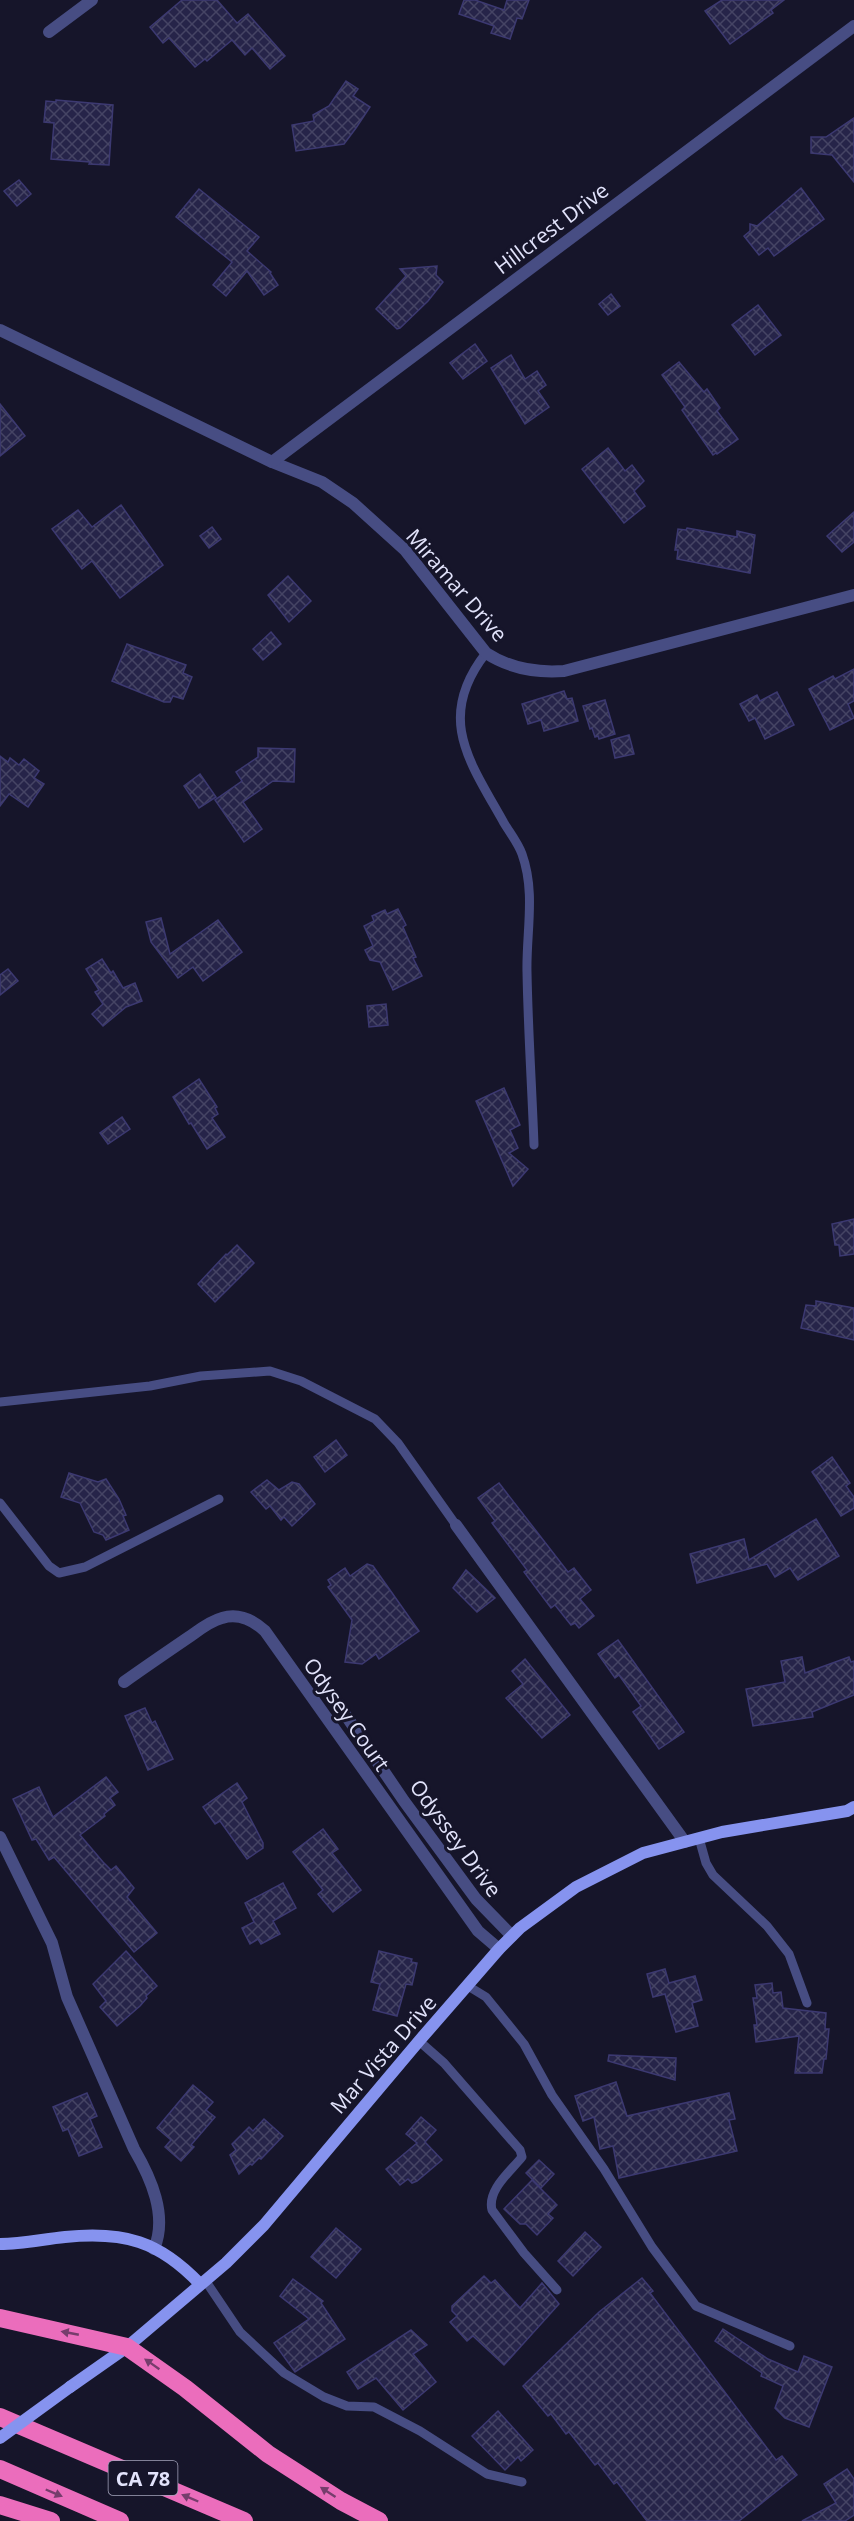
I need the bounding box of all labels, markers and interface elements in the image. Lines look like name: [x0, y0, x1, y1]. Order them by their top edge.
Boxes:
street label: Hillcrest Drive: [488, 176, 614, 280]
street label: Miramar Drive: [400, 523, 514, 647]
street label: Odysey Court: [298, 1652, 396, 1776]
street label: Odyssey Drive: [404, 1774, 508, 1902]
street label: Mar Vista Drive: [324, 1989, 442, 2119]
one-way arrow: [60, 2328, 79, 2337]
one-way arrow: [144, 2358, 160, 2370]
road number: CA 78: [108, 2461, 178, 2495]
one-way arrow: [320, 2487, 336, 2498]
one-way arrow: [45, 2488, 62, 2497]
one-way arrow: [181, 2493, 199, 2502]

